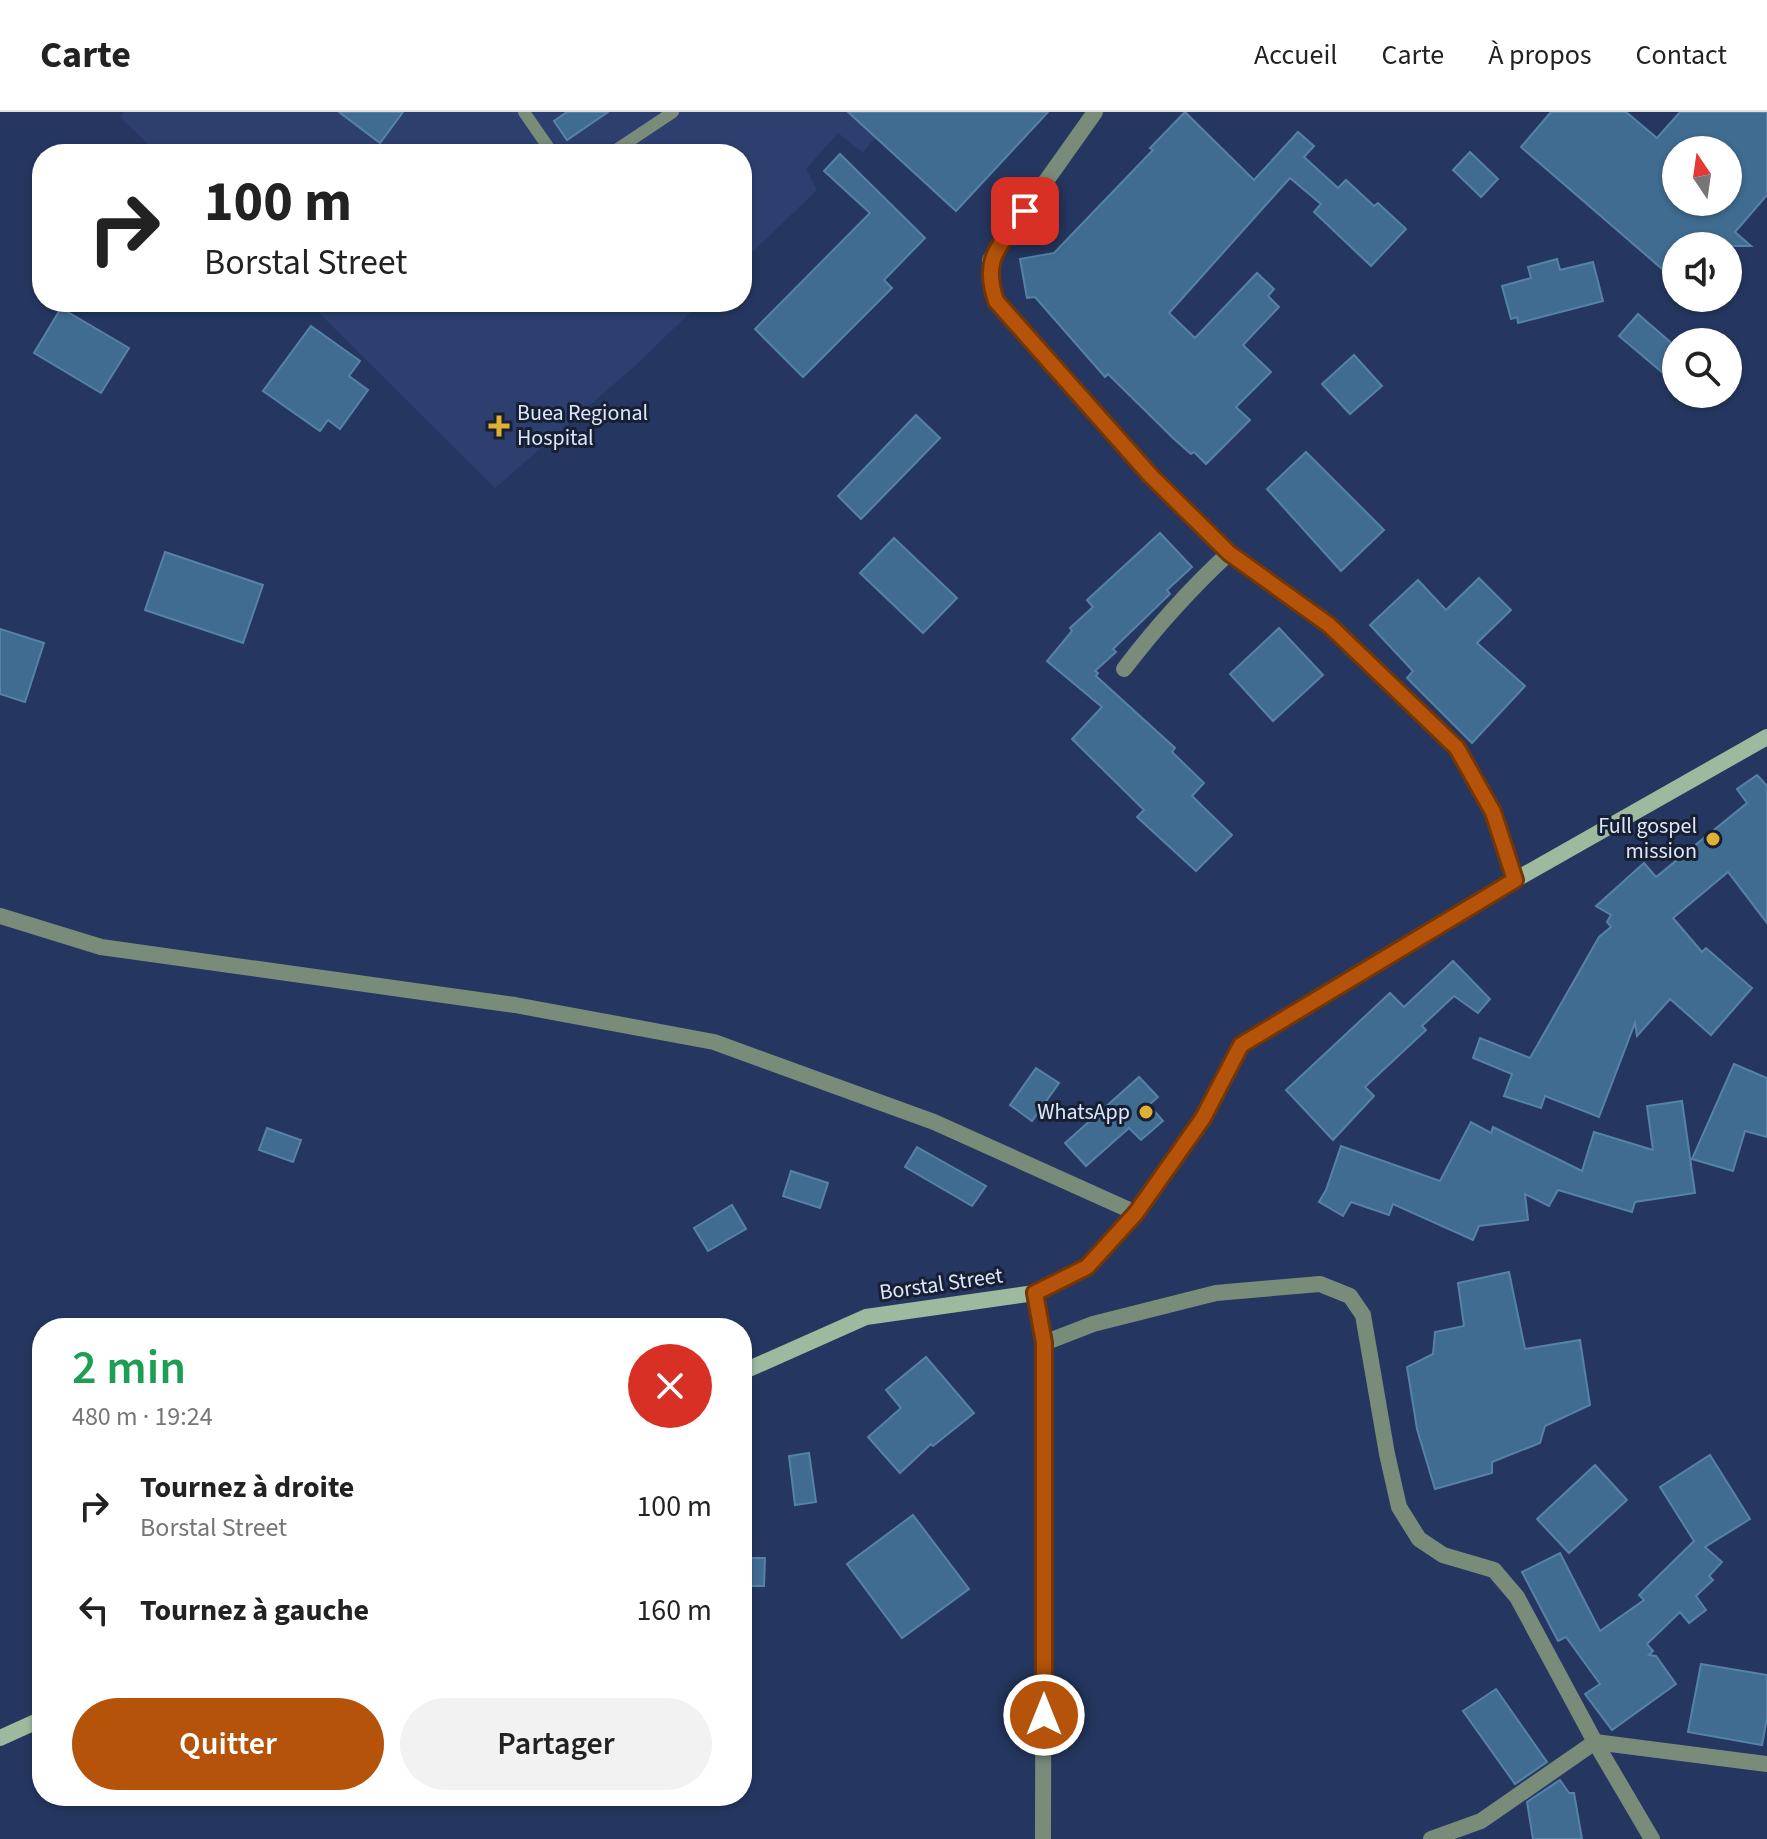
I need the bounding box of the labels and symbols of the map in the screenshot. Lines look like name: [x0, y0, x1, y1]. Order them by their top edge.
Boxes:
north arrow: [1662, 136, 1742, 216]
pin: [991, 177, 1059, 245]
place label: Buea Regional Hospital: [517, 397, 648, 454]
marker: Buea Regional Hospital: [488, 415, 510, 437]
place label: Full gospel mission: [1598, 810, 1697, 867]
marker: Full gospel mission: [1704, 830, 1722, 848]
place label: WhatsApp: [1037, 1096, 1130, 1128]
marker: WhatsApp: [1137, 1103, 1155, 1121]
street label: Borstal Street: [877, 1259, 1005, 1308]
position arrow: [1002, 1673, 1086, 1757]

